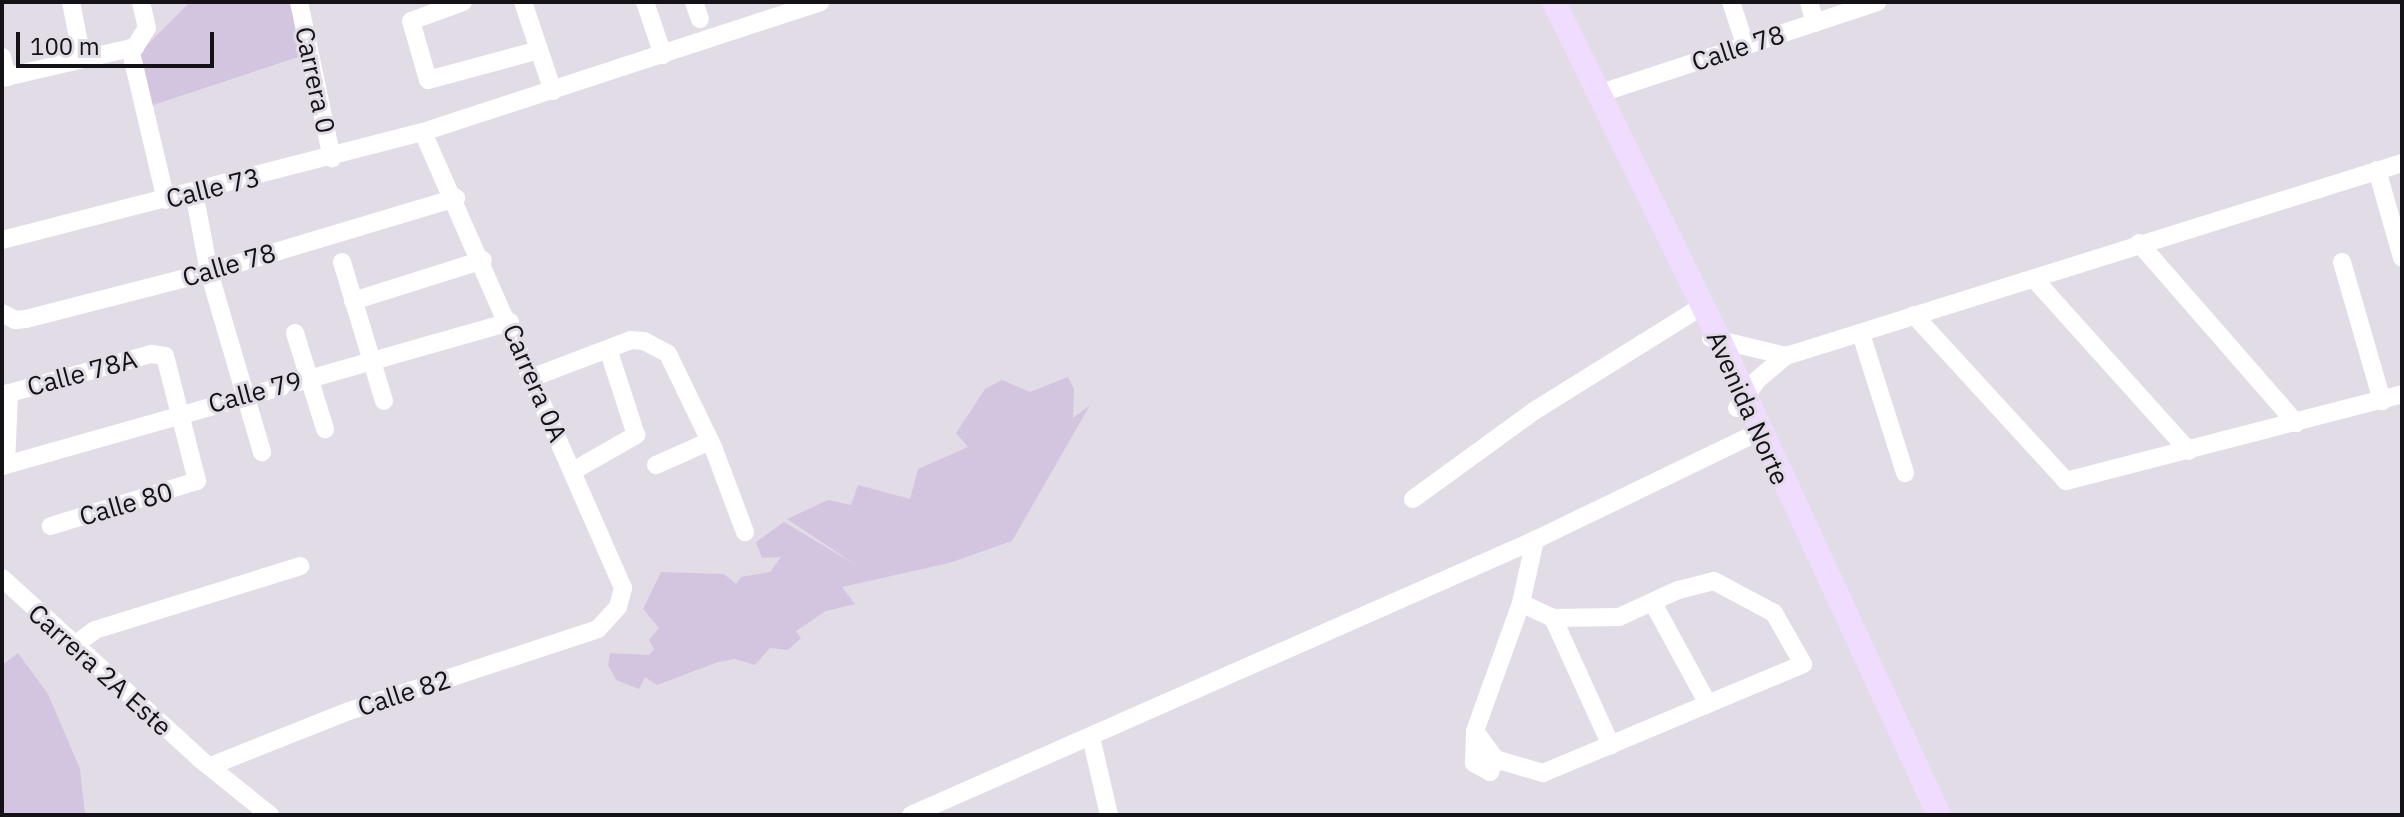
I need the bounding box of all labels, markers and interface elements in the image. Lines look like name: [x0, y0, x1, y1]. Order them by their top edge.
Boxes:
scale bar: [20, 16, 218, 66]
street label: Calle 78: [1688, 18, 1788, 78]
street label: Carrera 0: [288, 24, 342, 136]
text: 100 m: [30, 30, 100, 62]
street label: Calle 73: [163, 161, 263, 215]
street label: Calle 78: [179, 237, 279, 293]
street label: Carrera 0A: [496, 319, 574, 447]
street label: Avenida Norte: [1700, 326, 1796, 490]
street label: Calle 78A: [24, 343, 140, 403]
street label: Calle 79: [205, 365, 305, 419]
street label: Calle 80: [76, 476, 176, 532]
street label: Carrera 2A Este: [22, 597, 178, 743]
street label: Calle 82: [354, 663, 454, 723]

